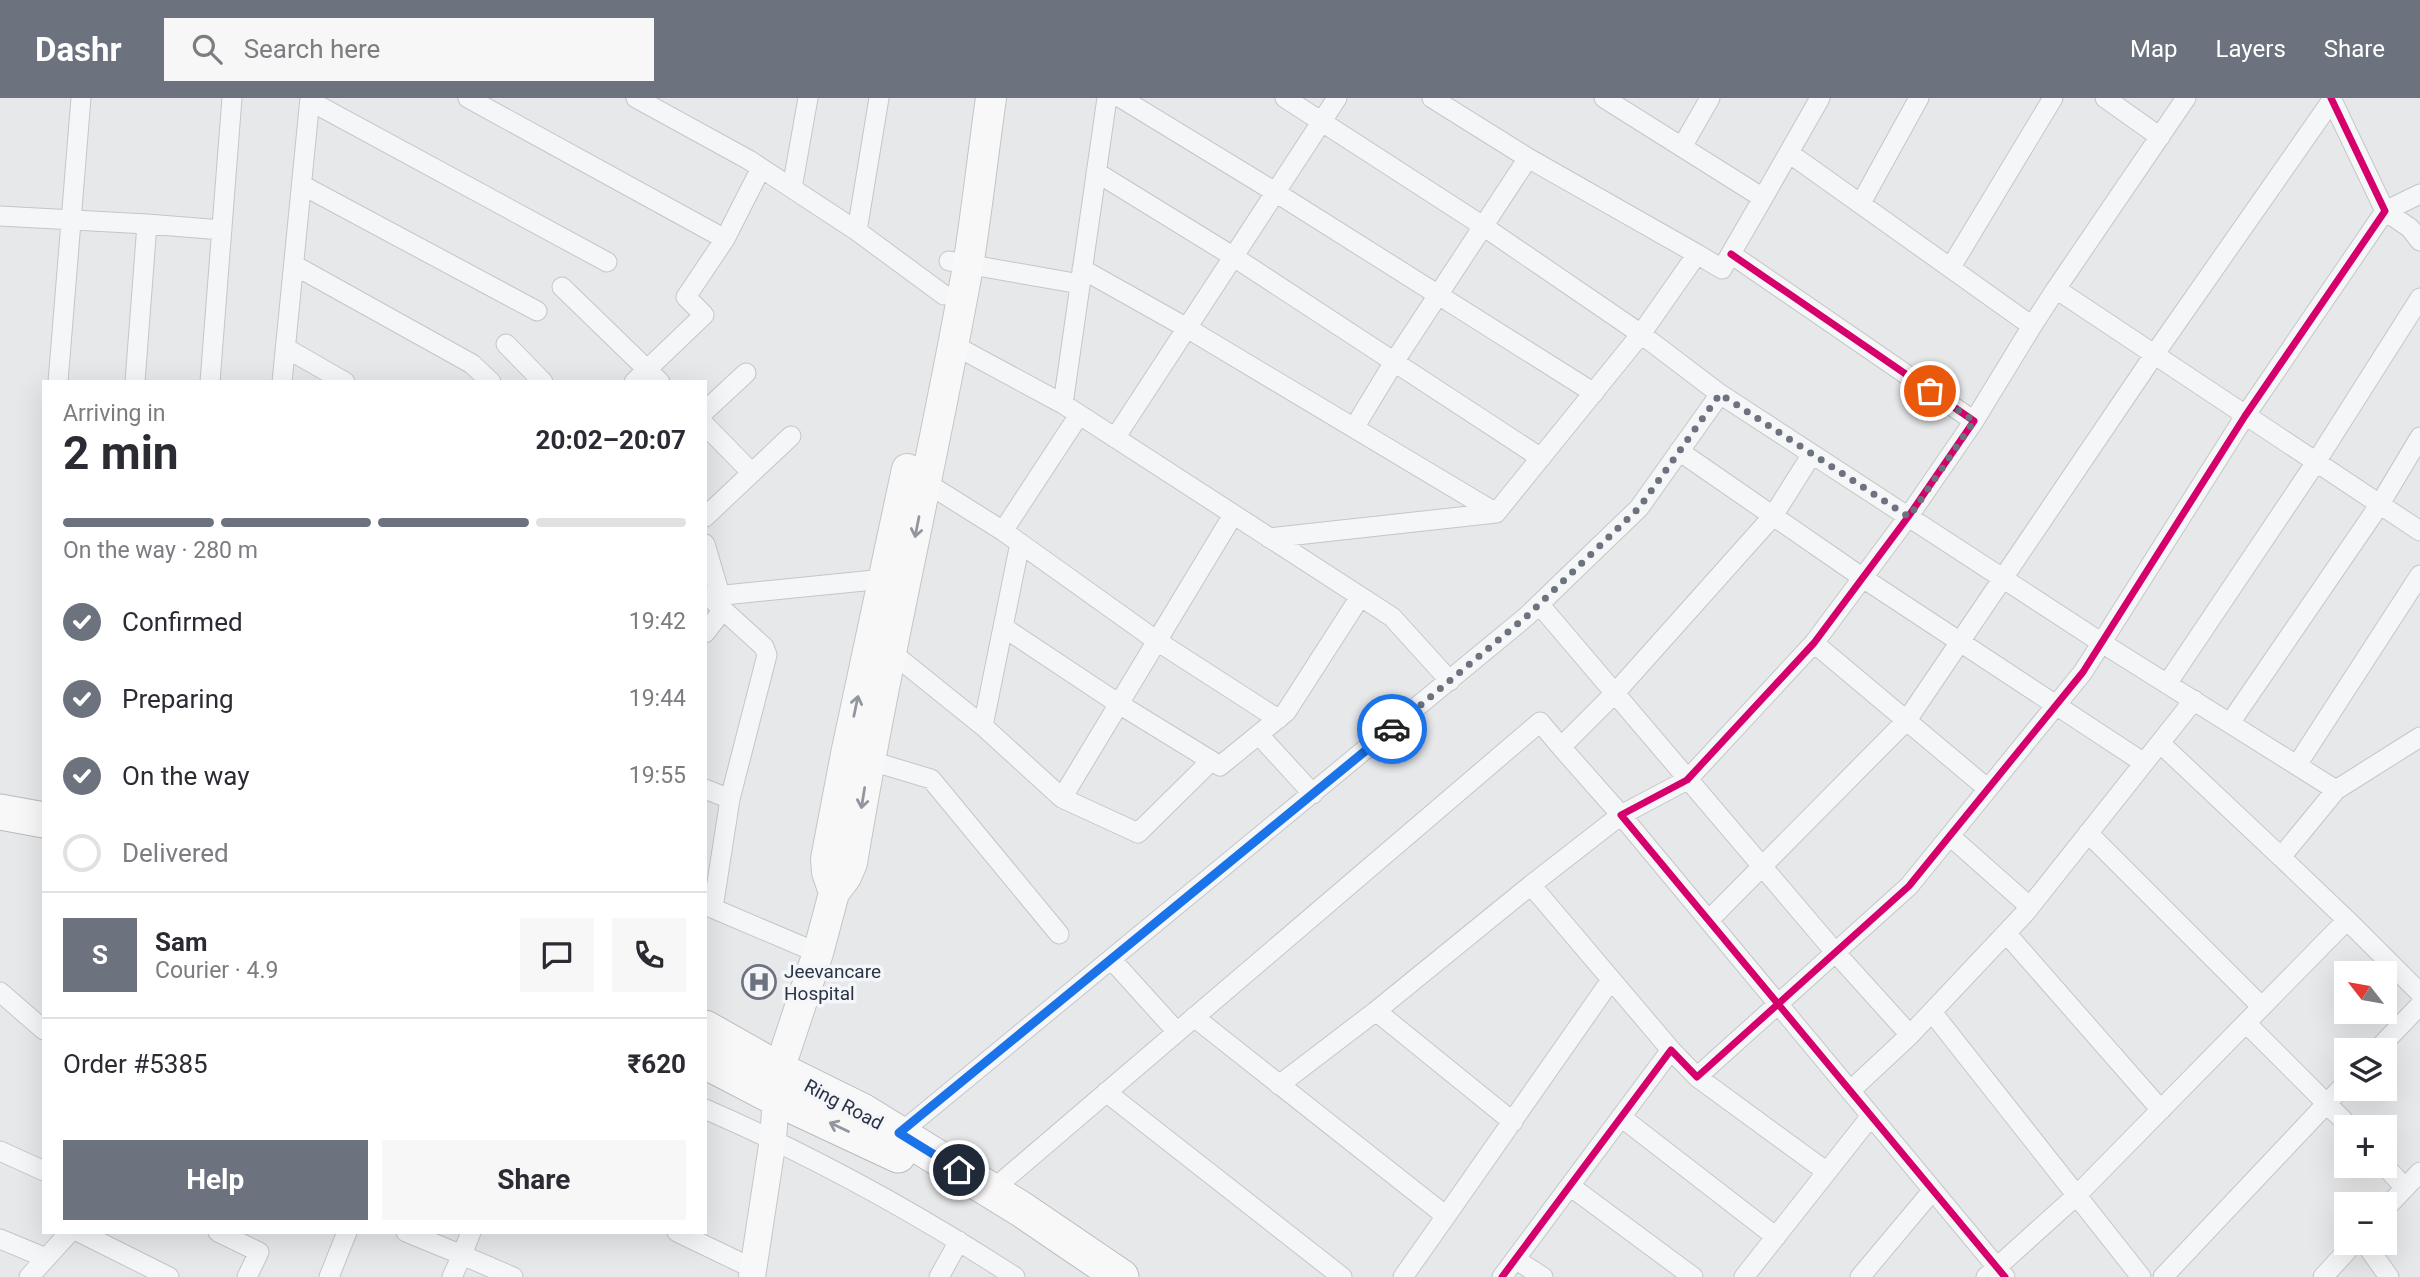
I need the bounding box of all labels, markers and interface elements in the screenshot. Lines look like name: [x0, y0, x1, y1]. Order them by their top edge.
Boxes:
search box: [164, 18, 654, 81]
text: Dashr: [35, 30, 122, 69]
icon: search: [188, 30, 226, 68]
text: Search here: [244, 34, 380, 64]
text: Map: [2130, 35, 2178, 63]
text: Layers: [2216, 35, 2286, 63]
text: Share: [2324, 35, 2385, 63]
pin: [1900, 361, 1960, 421]
icon: bag: [1911, 372, 1949, 410]
text: Arriving in: [63, 400, 166, 427]
text: 20:02–20:07: [536, 425, 686, 455]
text: 2 min: [63, 426, 179, 480]
one-way arrow: [909, 515, 923, 538]
text: On the way · 280 m: [63, 537, 258, 564]
icon: check: [63, 603, 101, 641]
text: Confirmed: [122, 607, 243, 637]
text: 19:42: [629, 608, 686, 635]
icon: check: [63, 680, 101, 718]
text: Preparing: [122, 684, 234, 714]
text: 19:44: [629, 685, 686, 712]
courier: [1357, 694, 1427, 764]
one-way arrow: [850, 695, 864, 718]
icon: car: [1373, 710, 1411, 748]
icon: check: [63, 757, 101, 795]
text: On the way: [122, 761, 250, 791]
text: 19:55: [629, 762, 686, 789]
one-way arrow: [856, 786, 869, 809]
text: Delivered: [122, 838, 229, 868]
button: chat: [520, 918, 594, 992]
button: phone: [612, 918, 686, 992]
text: Sam: [155, 927, 207, 957]
text: S: [92, 940, 108, 970]
text: Courier · 4.9: [155, 957, 278, 984]
place label: Jeevancare Hospital: [784, 960, 881, 1005]
north arrow: [2334, 961, 2398, 1024]
map controls: [2334, 961, 2397, 1255]
hospital icon: Jeevancare Hospital: [740, 963, 778, 1001]
button: layers: [2334, 1038, 2397, 1101]
text: Order #5385: [63, 1049, 208, 1079]
text: ₹620: [628, 1049, 686, 1079]
street label: Ring Road: [800, 1074, 887, 1135]
button: +: [2334, 1115, 2397, 1178]
one-way arrow: [829, 1120, 850, 1134]
button: Help: [63, 1140, 368, 1220]
button: Share: [382, 1140, 686, 1220]
pin: [929, 1140, 989, 1200]
icon: home: [940, 1151, 978, 1189]
button: −: [2334, 1192, 2397, 1255]

